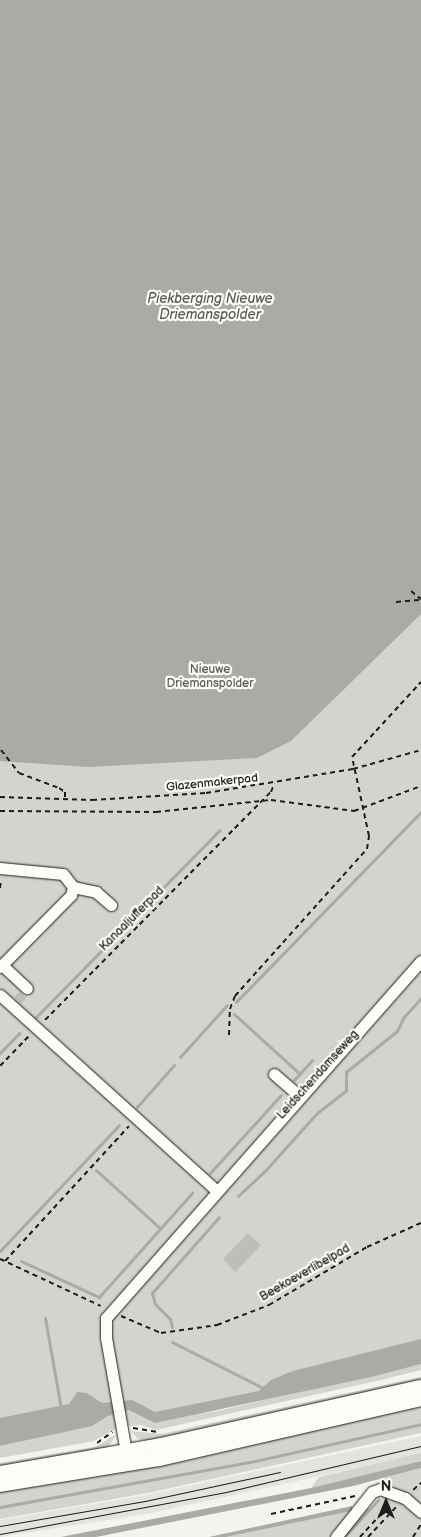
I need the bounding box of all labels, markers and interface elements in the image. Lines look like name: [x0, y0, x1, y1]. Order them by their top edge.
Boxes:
water label: Piekberging Nieuwe Driemanspolder: [147, 291, 273, 324]
park label: Nieuwe Driemanspolder: [166, 663, 254, 691]
street label: Glazenmakerpad: [165, 771, 259, 795]
street label: Kanaaljufferpad: [97, 884, 167, 954]
street label: Leidschendamseweg: [274, 1028, 362, 1122]
street label: Beekoeverlibelpad: [257, 1241, 353, 1305]
north arrow: [361, 1477, 411, 1527]
text: N: [381, 1478, 391, 1495]

